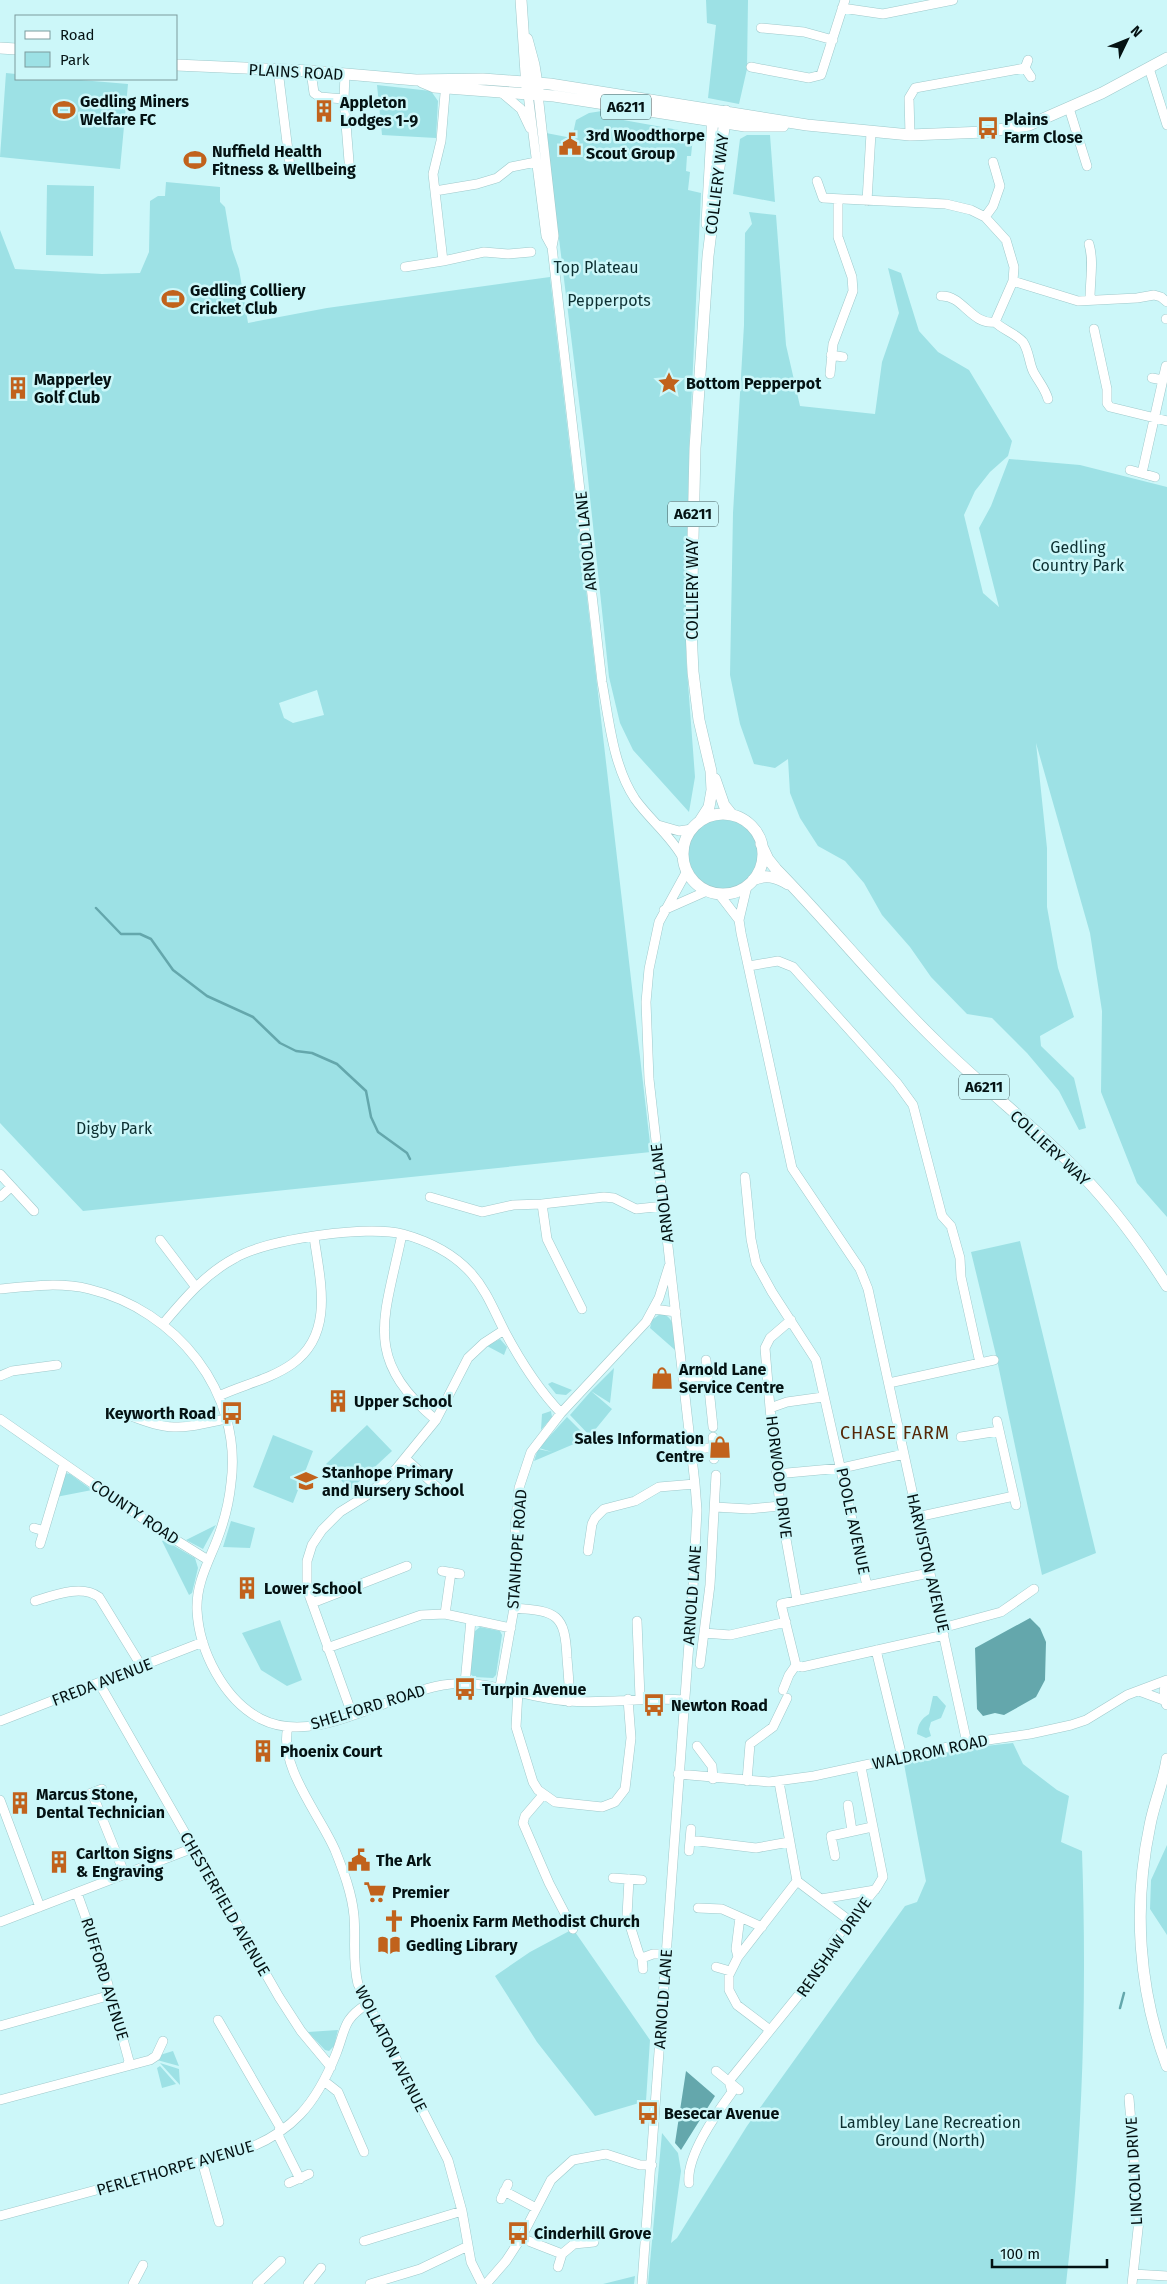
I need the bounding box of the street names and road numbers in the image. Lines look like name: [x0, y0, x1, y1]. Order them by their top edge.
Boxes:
street label: PLAINS ROAD: [248, 60, 344, 84]
road number: A6211: [601, 94, 651, 120]
street label: COLLIERY WAY: [701, 132, 733, 236]
street label: ARNOLD LANE: [571, 490, 601, 592]
road number: A6211: [668, 502, 718, 526]
street label: COLLIERY WAY: [683, 538, 702, 640]
road number: A6211: [959, 1074, 1009, 1100]
street label: COLLIERY WAY: [1006, 1106, 1094, 1190]
street label: ARNOLD LANE: [646, 1142, 678, 1244]
street label: HORWOOD DRIVE: [762, 1414, 796, 1540]
street label: POOLE AVENUE: [832, 1466, 874, 1576]
street label: COUNTY ROAD: [87, 1475, 183, 1549]
street label: STANHOPE ROAD: [503, 1489, 531, 1609]
street label: HARVISTON AVENUE: [903, 1492, 953, 1634]
street label: ARNOLD LANE: [679, 1544, 705, 1646]
street label: FREDA AVENUE: [49, 1654, 155, 1710]
street label: SHELFORD ROAD: [308, 1681, 428, 1733]
street label: WALDROM ROAD: [870, 1730, 990, 1774]
street label: CHESTERFIELD AVENUE: [176, 1829, 274, 1979]
street label: RENSHAW DRIVE: [793, 1893, 875, 2001]
street label: RUFFORD AVENUE: [77, 1915, 133, 2043]
street label: ARNOLD LANE: [650, 1948, 676, 2050]
street label: WOLLATON AVENUE: [351, 1983, 431, 2115]
street label: LINCOLN DRIVE: [1122, 2116, 1146, 2226]
street label: PERLETHORPE AVENUE: [94, 2136, 256, 2200]

